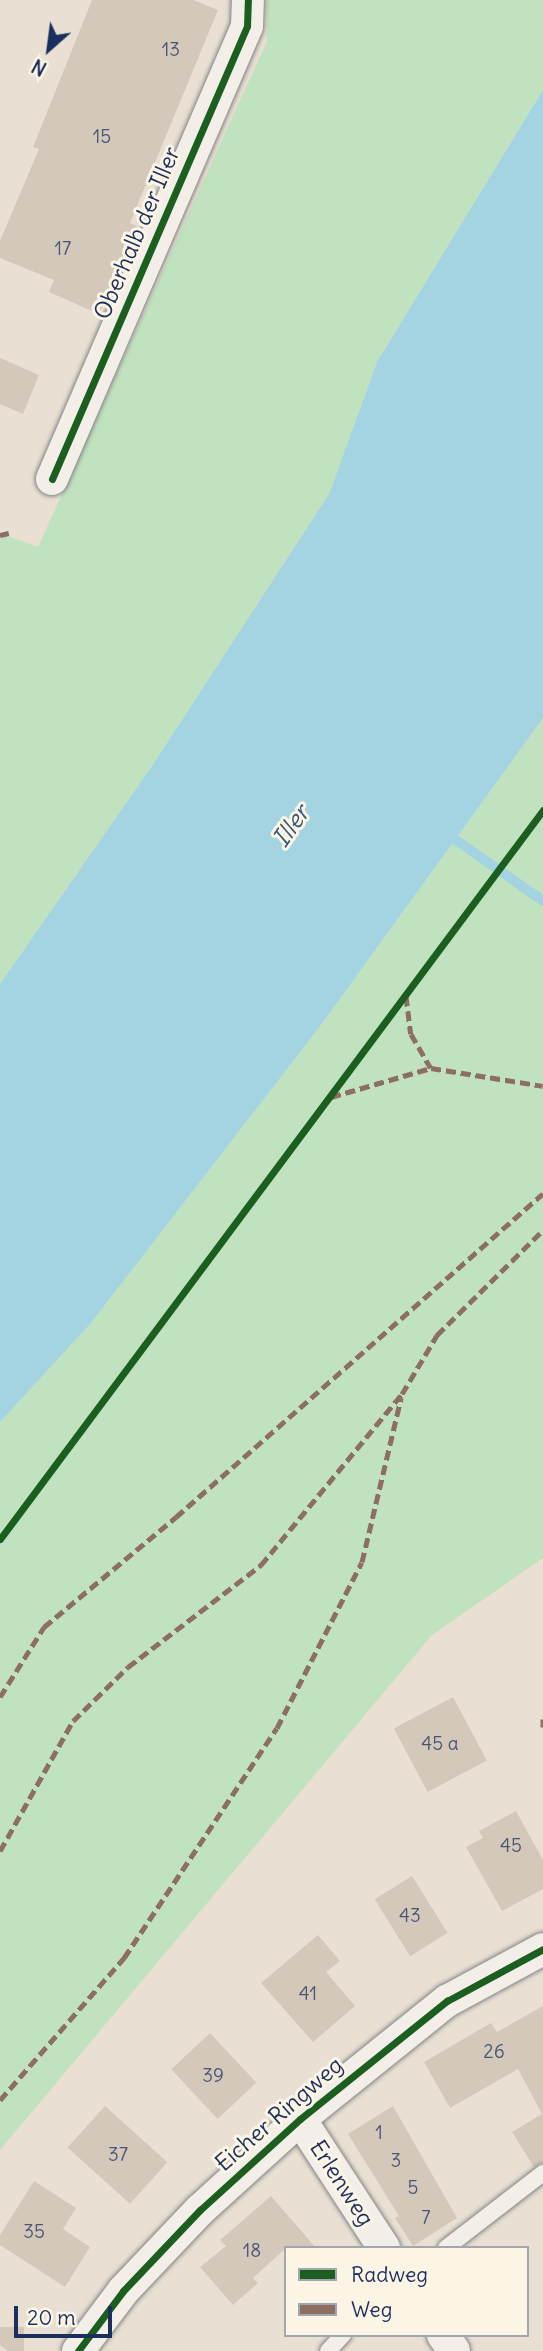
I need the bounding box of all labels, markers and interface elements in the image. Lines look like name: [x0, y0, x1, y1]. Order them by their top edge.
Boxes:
north arrow: [14, 14, 84, 84]
house number: 13: [162, 39, 180, 61]
text: N: [28, 54, 51, 81]
house number: 15: [93, 126, 111, 148]
street label: Oberhalb der Iller: [88, 143, 186, 323]
house number: 17: [55, 238, 71, 260]
water label: Iller: [267, 800, 315, 852]
house number: 45 a: [421, 1733, 459, 1755]
house number: 45: [500, 1835, 522, 1857]
house number: 43: [399, 1905, 421, 1927]
house number: 41: [299, 1983, 317, 2005]
house number: 26: [483, 2041, 505, 2063]
street label: Eicher Ringweg: [210, 2051, 348, 2177]
house number: 39: [202, 2065, 224, 2087]
house number: 1: [375, 2122, 383, 2144]
street label: Erlenweg: [304, 2135, 380, 2231]
house number: 37: [108, 2144, 128, 2166]
house number: 3: [391, 2150, 401, 2172]
house number: 5: [408, 2177, 418, 2199]
house number: 7: [421, 2207, 431, 2229]
house number: 35: [23, 2221, 45, 2243]
house number: 18: [243, 2240, 261, 2262]
legend: [284, 2246, 529, 2337]
text: Radweg: [351, 2261, 428, 2288]
scale bar: [18, 2292, 116, 2336]
text: Weg: [351, 2296, 392, 2323]
text: 20 m: [27, 2304, 76, 2331]

